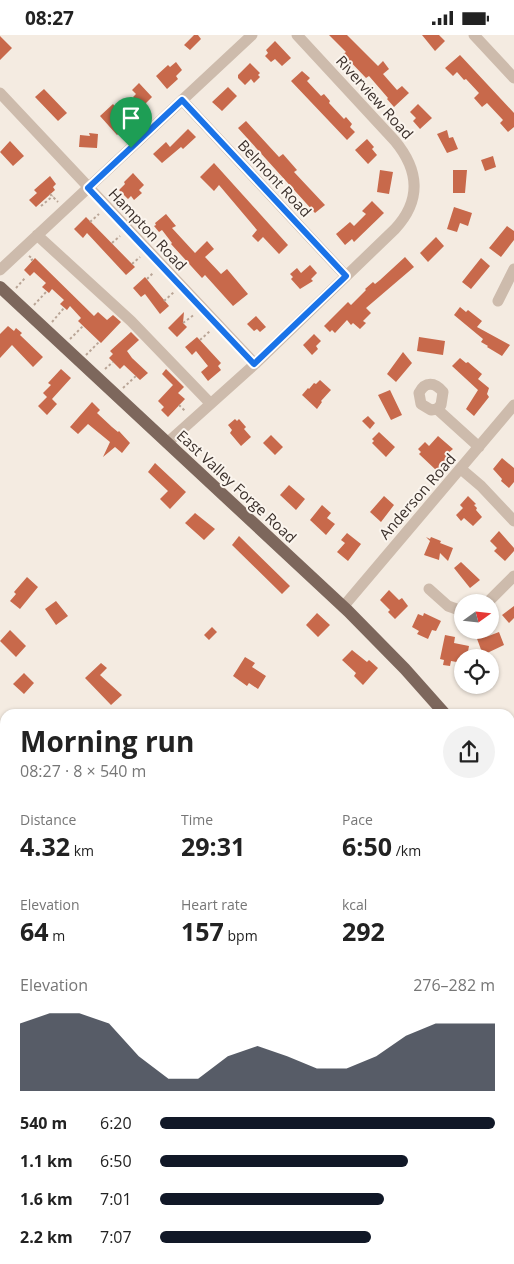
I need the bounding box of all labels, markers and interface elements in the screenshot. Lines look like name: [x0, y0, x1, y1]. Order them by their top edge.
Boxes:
text: 08:27: [25, 5, 74, 31]
street label: Riverview Road: [332, 51, 418, 143]
pin: [110, 97, 152, 148]
icon: arrive: [117, 104, 145, 132]
street label: Belmont Road: [234, 135, 316, 221]
street label: Hampton Road: [105, 184, 191, 274]
street label: East Valley Forge Road: [173, 425, 301, 547]
street label: Anderson Road: [374, 449, 460, 543]
north arrow: [454, 594, 499, 639]
map controls: [454, 594, 499, 694]
button: locate: [454, 649, 499, 694]
text: Morning run: [20, 722, 194, 760]
button: share: [443, 726, 495, 778]
text: 08:27 · 8 × 540 m: [20, 760, 146, 782]
text: Distance: [20, 810, 76, 829]
text: Time: [181, 810, 213, 829]
text: Pace: [342, 810, 373, 829]
text: 4.32: [20, 829, 70, 863]
text: 29:31: [181, 829, 245, 863]
text: 6:50: [342, 829, 392, 863]
text: km: [70, 841, 94, 860]
text: /km: [392, 841, 421, 860]
text: Elevation: [20, 895, 79, 914]
text: Heart rate: [181, 895, 248, 914]
text: kcal: [342, 895, 367, 914]
text: 64: [20, 914, 49, 948]
text: 157: [181, 914, 224, 948]
text: 292: [342, 914, 385, 948]
text: m: [49, 926, 65, 945]
text: bpm: [224, 926, 258, 945]
text: Elevation: [20, 974, 88, 996]
text: 276–282 m: [413, 974, 495, 996]
text: 540 m: [20, 1112, 67, 1134]
text: 6:20: [100, 1112, 132, 1134]
text: 1.1 km: [20, 1150, 73, 1172]
text: 6:50: [100, 1150, 132, 1172]
text: 1.6 km: [20, 1188, 73, 1210]
text: 7:01: [100, 1188, 132, 1210]
text: 2.2 km: [20, 1226, 73, 1248]
text: 7:07: [100, 1226, 132, 1248]

